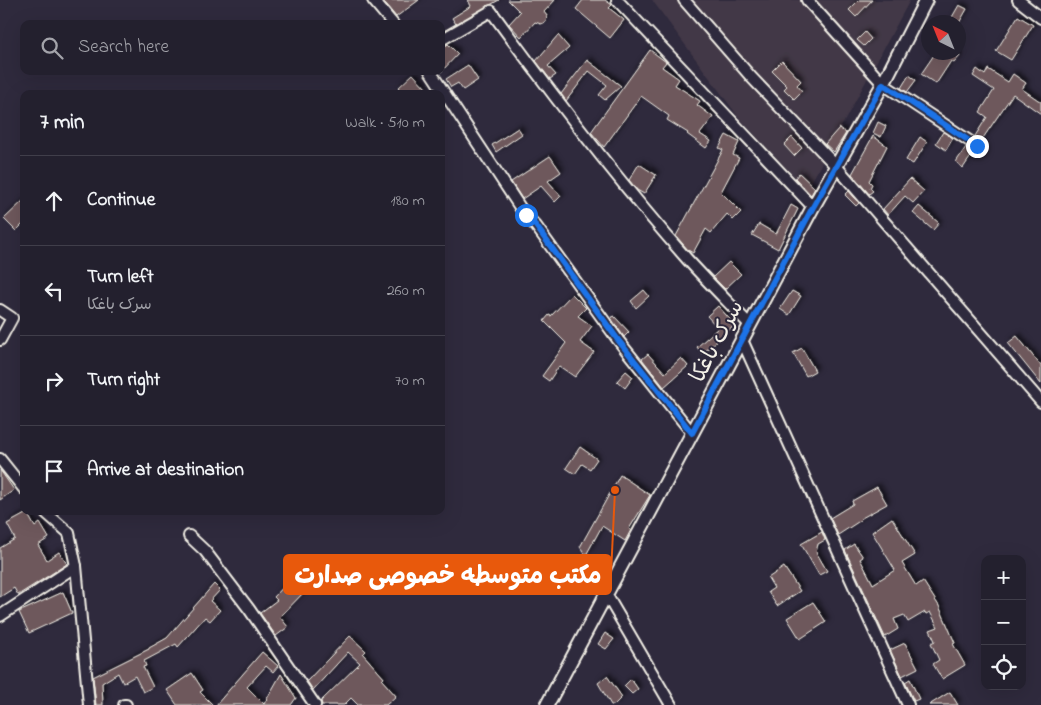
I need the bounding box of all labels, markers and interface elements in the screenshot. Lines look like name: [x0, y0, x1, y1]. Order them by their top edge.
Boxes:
north arrow: [921, 15, 966, 60]
search box: [20, 20, 445, 75]
icon: search: [38, 34, 66, 62]
text: Search here: [78, 34, 169, 61]
text: 7 min: [40, 108, 84, 138]
text: Walk · 510 m: [345, 111, 425, 135]
route end: [966, 135, 989, 158]
icon: ahead: [40, 187, 68, 215]
text: Continue: [87, 187, 155, 214]
text: 180 m: [391, 189, 425, 213]
route start: [515, 204, 538, 227]
text: Turn left: [87, 264, 154, 291]
icon: left: [40, 277, 68, 305]
text: 260 m: [387, 279, 425, 303]
text: سرک باغکا: [87, 293, 152, 317]
street label: سرک باغکا: [683, 295, 753, 389]
icon: right: [40, 367, 68, 395]
text: Turn right: [87, 367, 160, 394]
text: 70 m: [395, 369, 425, 393]
icon: arrive: [40, 457, 68, 485]
text: Arrive at destination: [87, 457, 244, 484]
callout: مکتب متوسطه خصوصی صدارت: [284, 555, 611, 594]
map controls: [981, 555, 1026, 690]
button: +: [981, 555, 1026, 600]
text: مکتب متوسطه خصوصی صدارت: [294, 560, 602, 595]
button: −: [981, 600, 1026, 645]
button: locate: [981, 645, 1026, 690]

